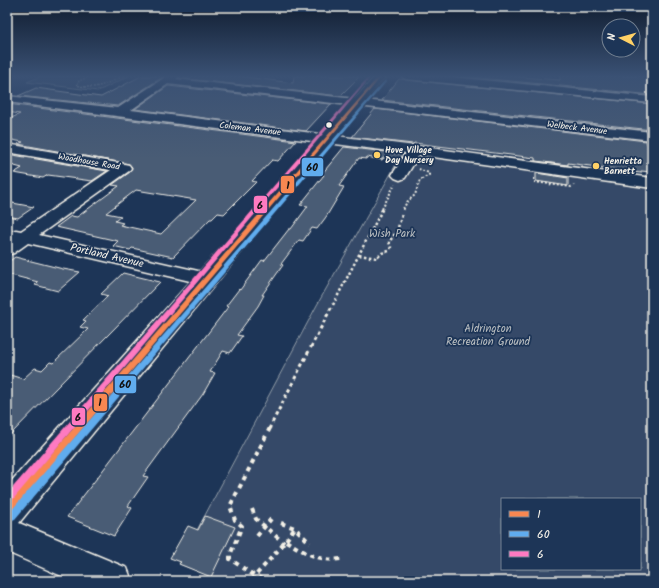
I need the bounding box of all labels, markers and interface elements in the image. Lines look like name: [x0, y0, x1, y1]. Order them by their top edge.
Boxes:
north arrow: [601, 18, 641, 58]
text: N: [603, 33, 621, 41]
street label: Welbeck Avenue: [546, 117, 608, 139]
street label: Coleman Avenue: [218, 118, 282, 140]
unlabelled marker: [324, 120, 334, 130]
place label: Hove Village Day Nursery: [385, 143, 434, 168]
street label: Woodhouse Road: [57, 149, 122, 175]
marker: Hove Village Day Nursery: [372, 150, 382, 160]
place label: Henrietta Barnett: [604, 154, 642, 179]
line badge: 60: [301, 157, 324, 177]
text: 60: [306, 159, 318, 177]
marker: Henrietta Barnett: [591, 161, 601, 171]
line badge: 1: [280, 175, 295, 194]
text: 1: [286, 177, 290, 195]
line badge: 6: [253, 195, 268, 214]
text: 6: [257, 197, 263, 215]
park label: Wish Park: [369, 225, 416, 243]
street label: Portland Avenue: [69, 239, 146, 273]
park label: Aldrington Recreation Ground: [446, 320, 531, 351]
line badge: 60: [114, 375, 137, 394]
text: 60: [119, 376, 131, 394]
line badge: 1: [93, 393, 108, 412]
text: 1: [98, 394, 102, 412]
line badge: 6: [71, 407, 86, 426]
text: 6: [75, 409, 81, 427]
legend: [501, 498, 641, 570]
text: 1: [537, 505, 541, 524]
text: 60: [537, 525, 550, 544]
text: 6: [537, 545, 544, 564]

